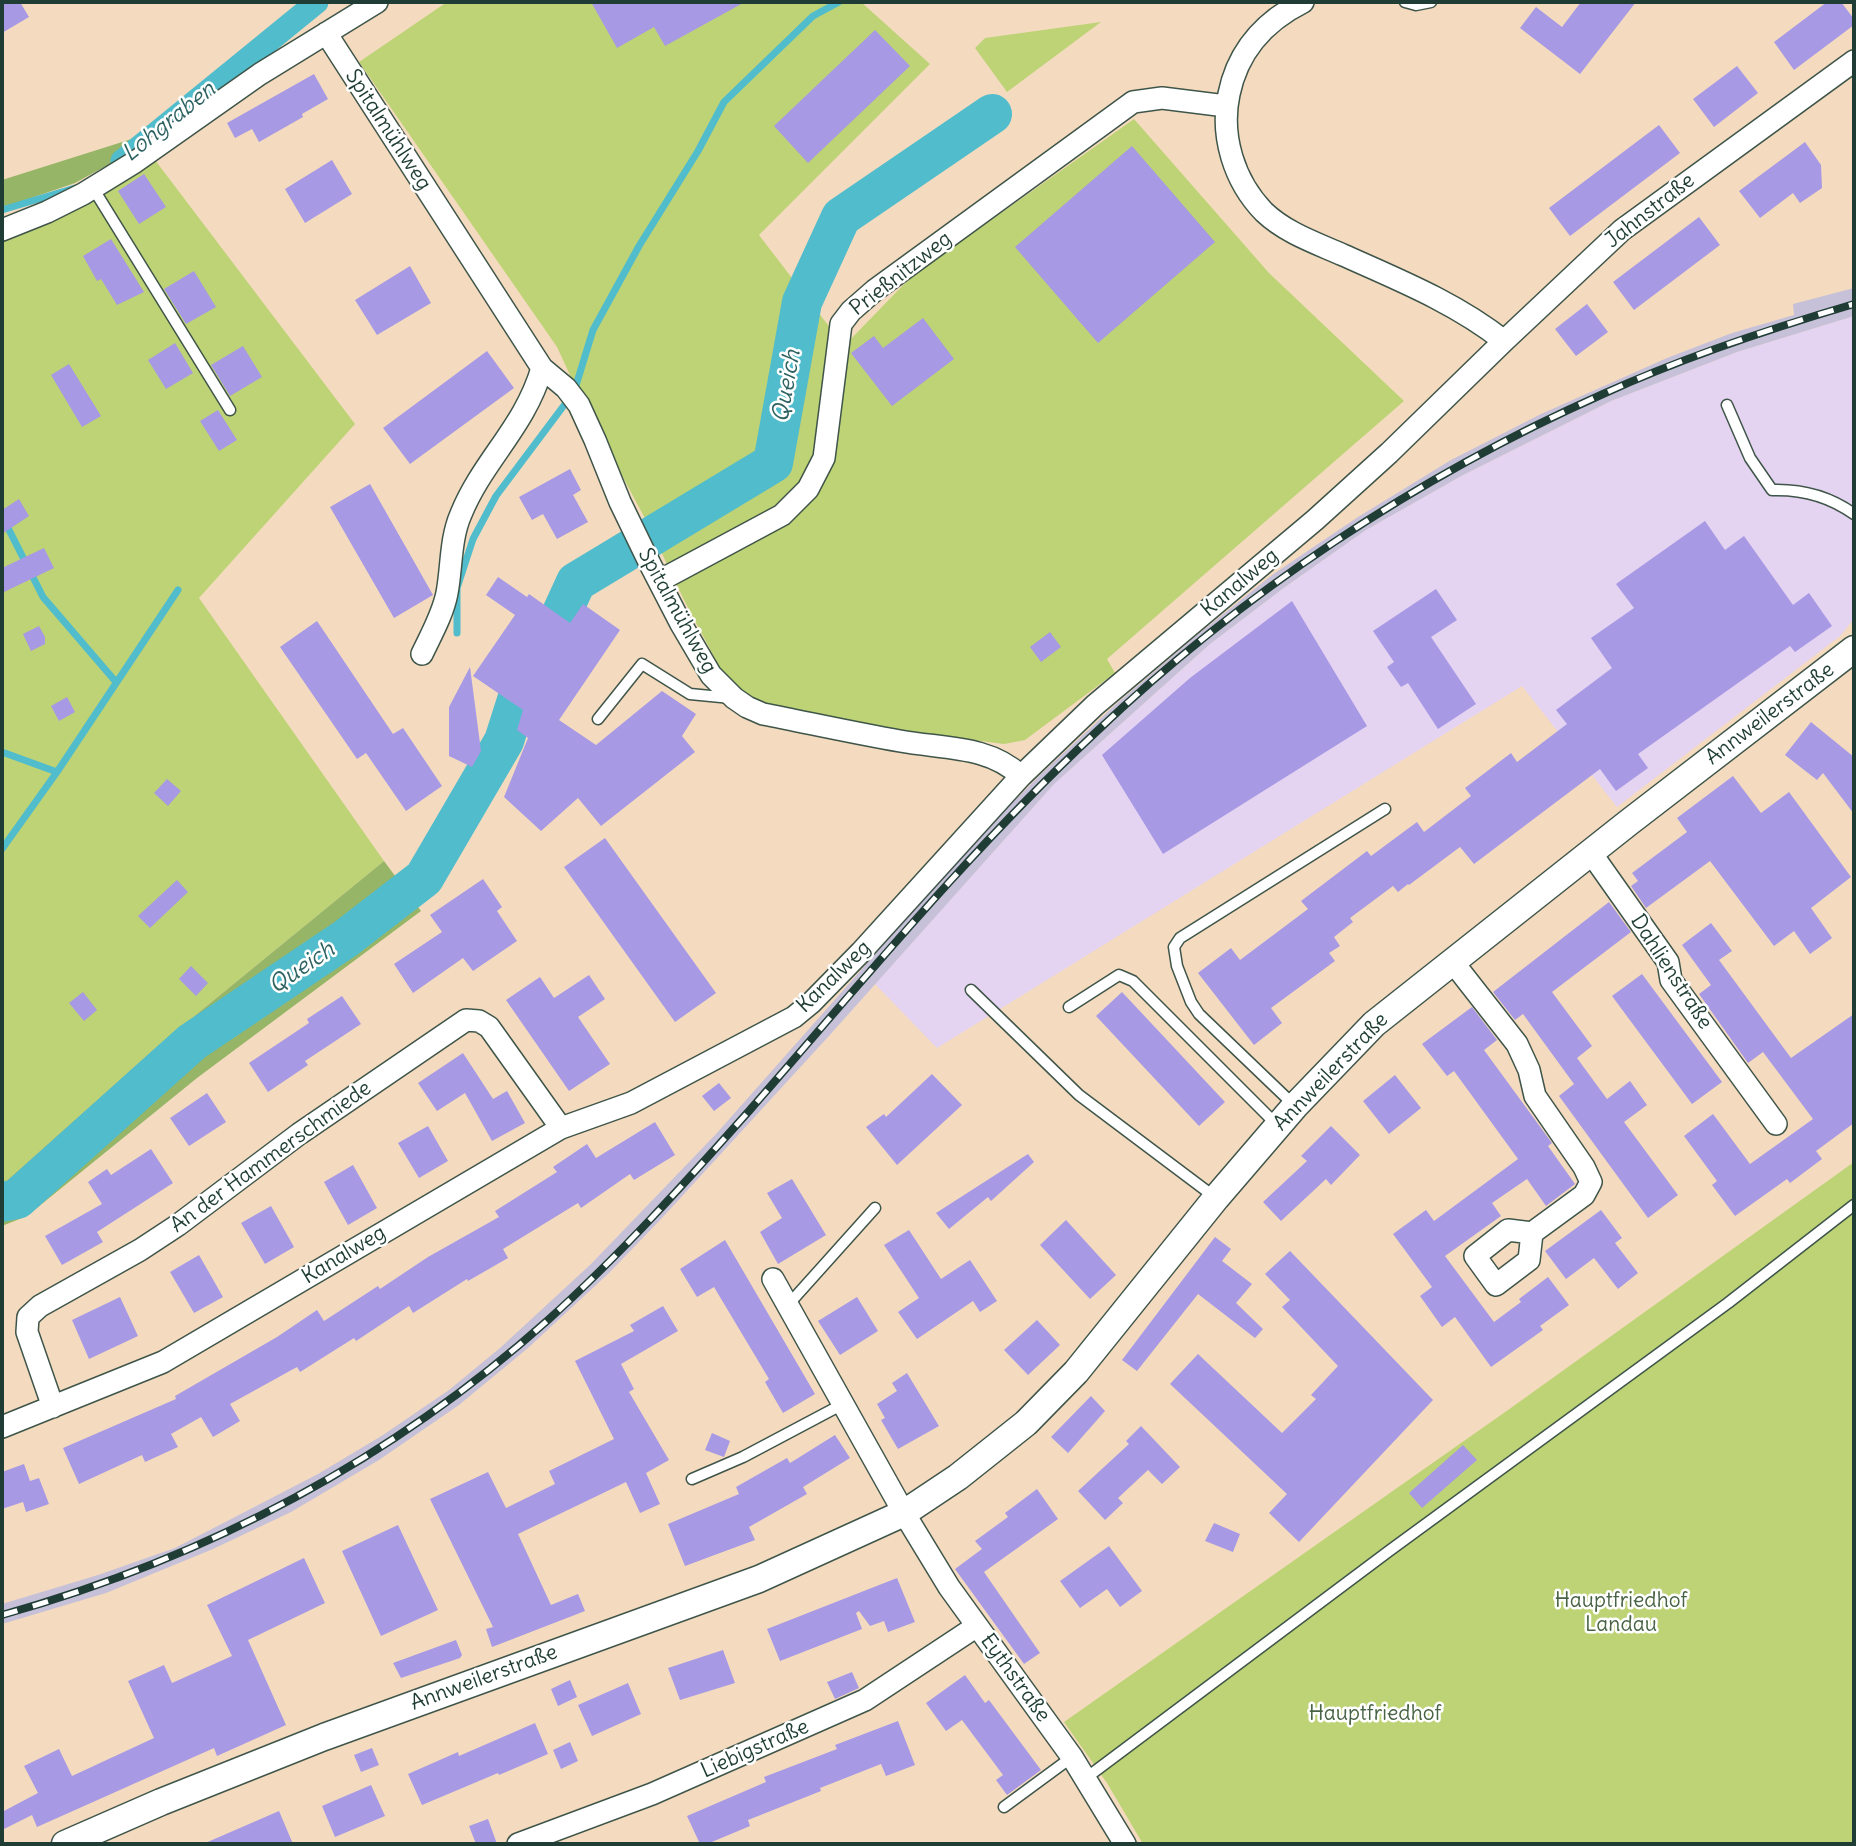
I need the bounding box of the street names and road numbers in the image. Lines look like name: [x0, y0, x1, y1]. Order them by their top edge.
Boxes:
street label: Spitalmühlweg: [340, 65, 436, 195]
street label: Jahnstraße: [1600, 168, 1700, 254]
street label: Prießnitzweg: [845, 226, 957, 322]
street label: Kanalweg: [1196, 543, 1284, 623]
street label: Spitalmühlweg: [632, 544, 722, 678]
street label: Annweilerstraße: [1701, 657, 1839, 771]
street label: Dahlienstraße: [1625, 910, 1717, 1034]
street label: Kanalweg: [792, 936, 876, 1018]
street label: Annweilerstraße: [1268, 1008, 1394, 1136]
street label: An der Hammerschmiede: [166, 1076, 376, 1238]
street label: Kanalweg: [298, 1220, 390, 1290]
street label: Eythstraße: [975, 1629, 1055, 1727]
street label: Annweilerstraße: [407, 1640, 561, 1716]
street label: Liebigstraße: [697, 1714, 813, 1784]

